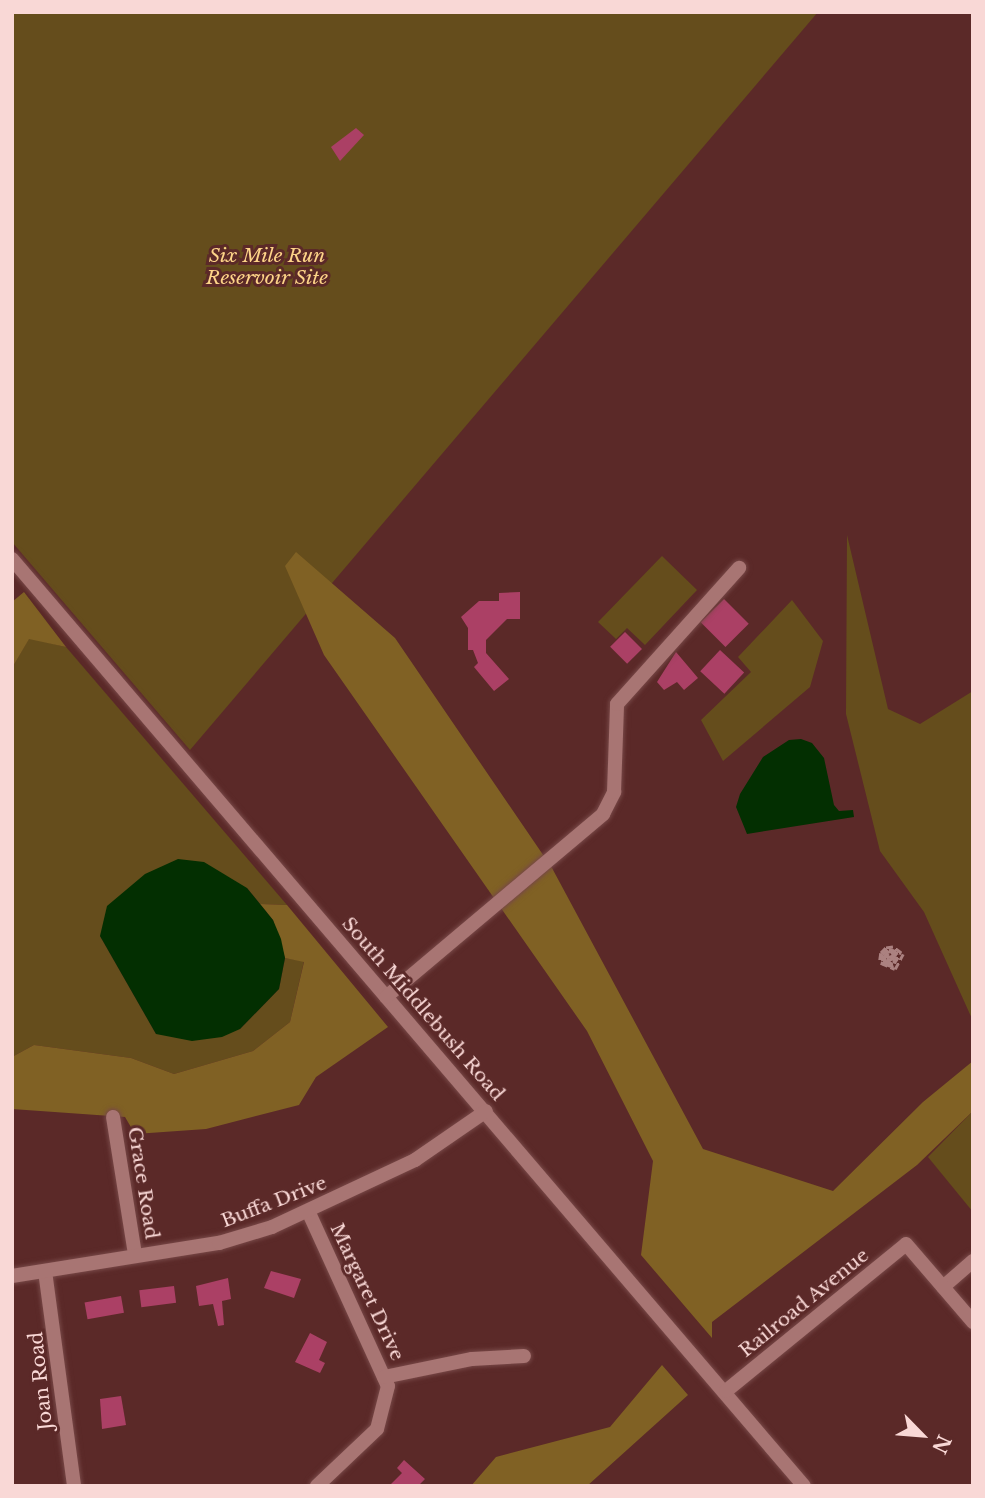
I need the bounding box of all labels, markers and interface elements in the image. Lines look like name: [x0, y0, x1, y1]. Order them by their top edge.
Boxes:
park label: Six Mile Run Reservoir Site: [206, 245, 328, 289]
street label: South Middlebush Road: [337, 913, 509, 1105]
street label: Grace Road: [123, 1125, 163, 1241]
street label: Buffa Drive: [218, 1171, 330, 1233]
street label: Margaret Drive: [325, 1220, 409, 1364]
street label: Railroad Avenue: [734, 1244, 874, 1362]
street label: Joan Road: [24, 1331, 58, 1431]
north arrow: [887, 1400, 957, 1470]
text: N: [927, 1431, 956, 1457]

